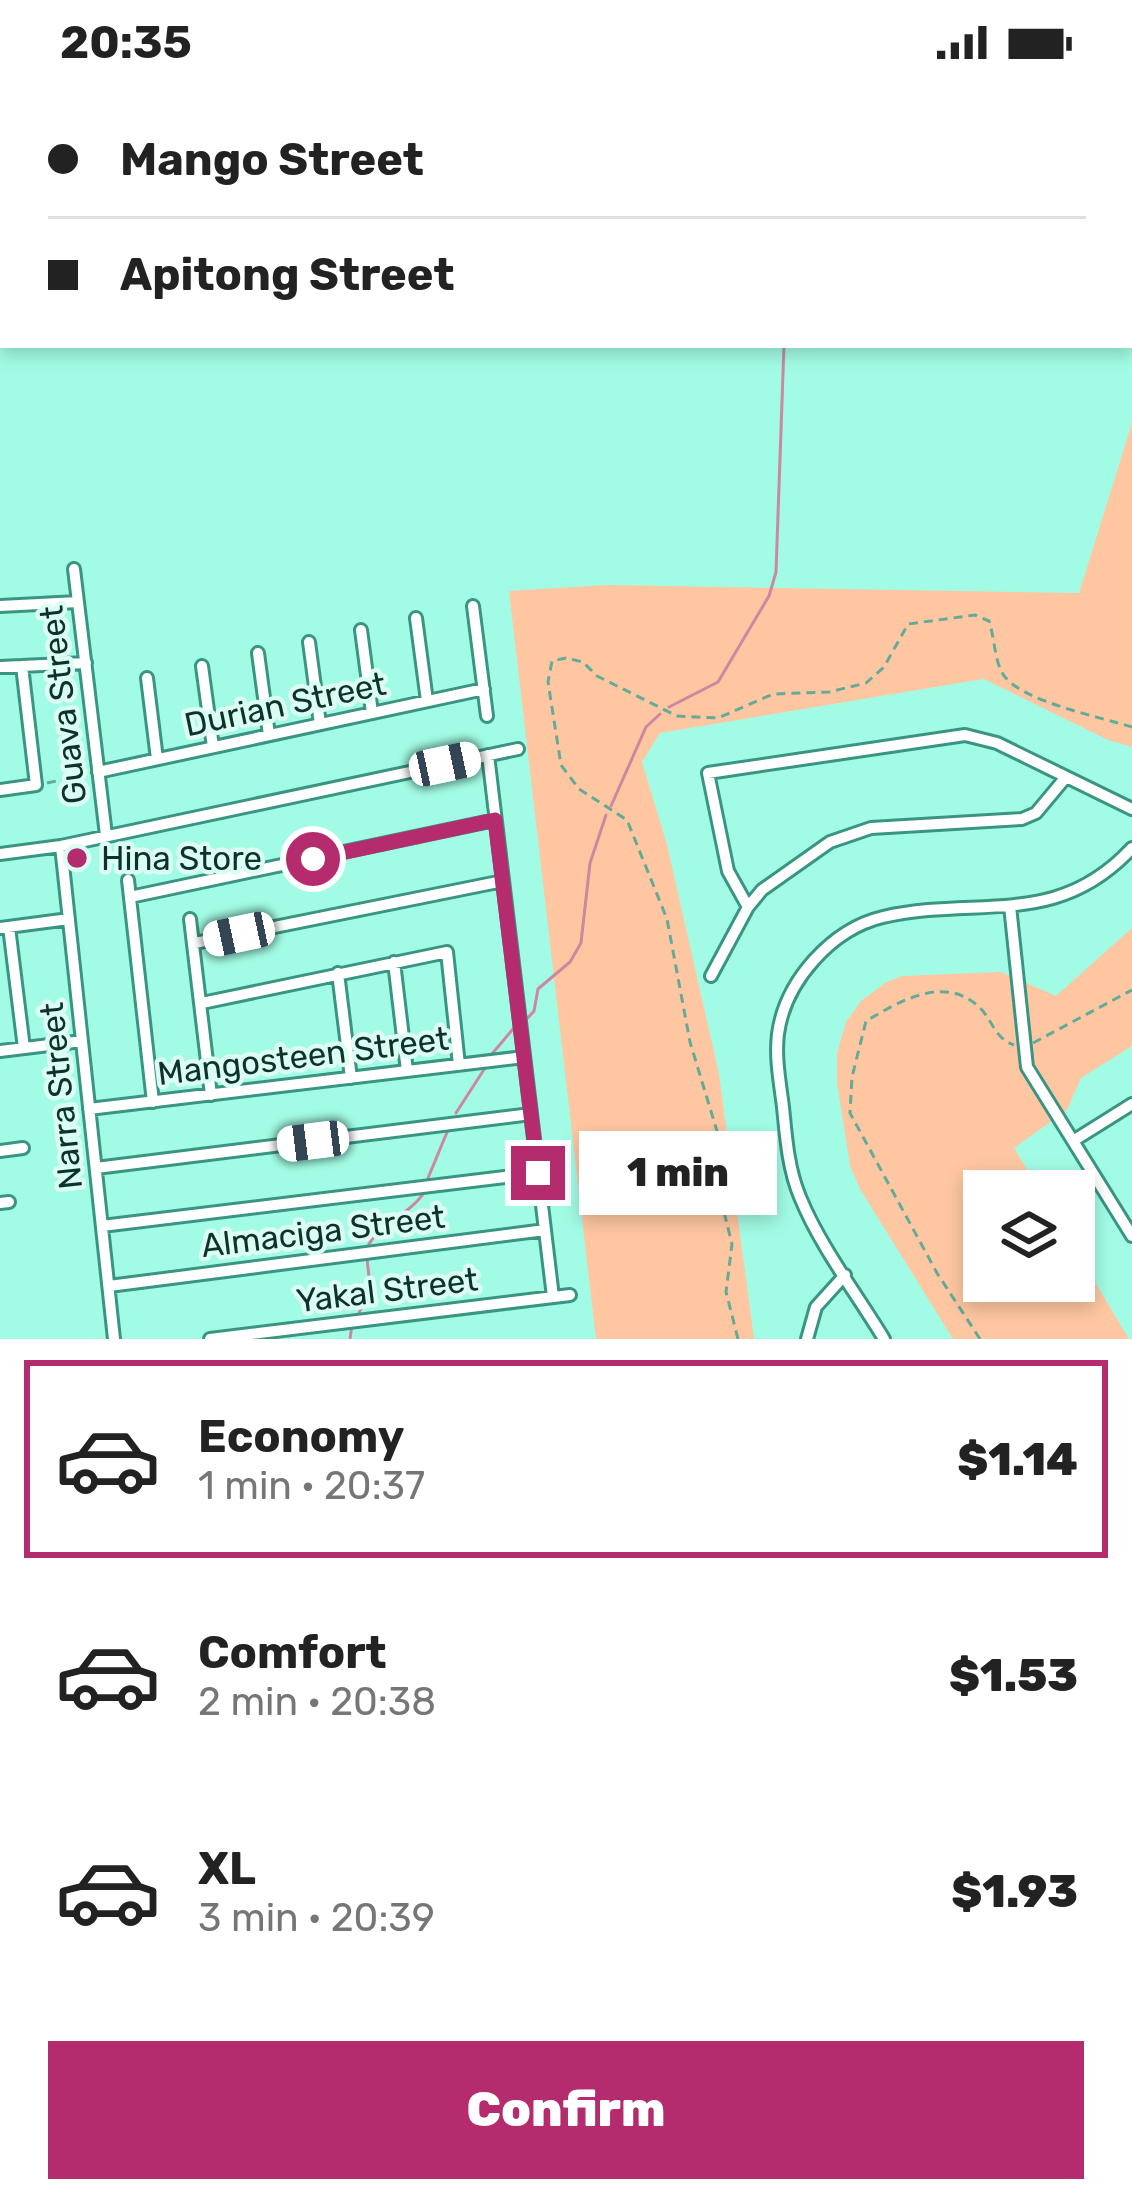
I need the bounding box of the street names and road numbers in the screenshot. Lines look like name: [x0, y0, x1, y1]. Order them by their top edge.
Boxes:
street label: Guava Street: [31, 603, 95, 806]
street label: Durian Street: [181, 664, 389, 744]
street label: Narra Street: [32, 1001, 90, 1191]
street label: Mangosteen Street: [155, 1019, 451, 1093]
street label: Almaciga Street: [199, 1197, 447, 1265]
street label: Yakal Street: [294, 1259, 480, 1320]

